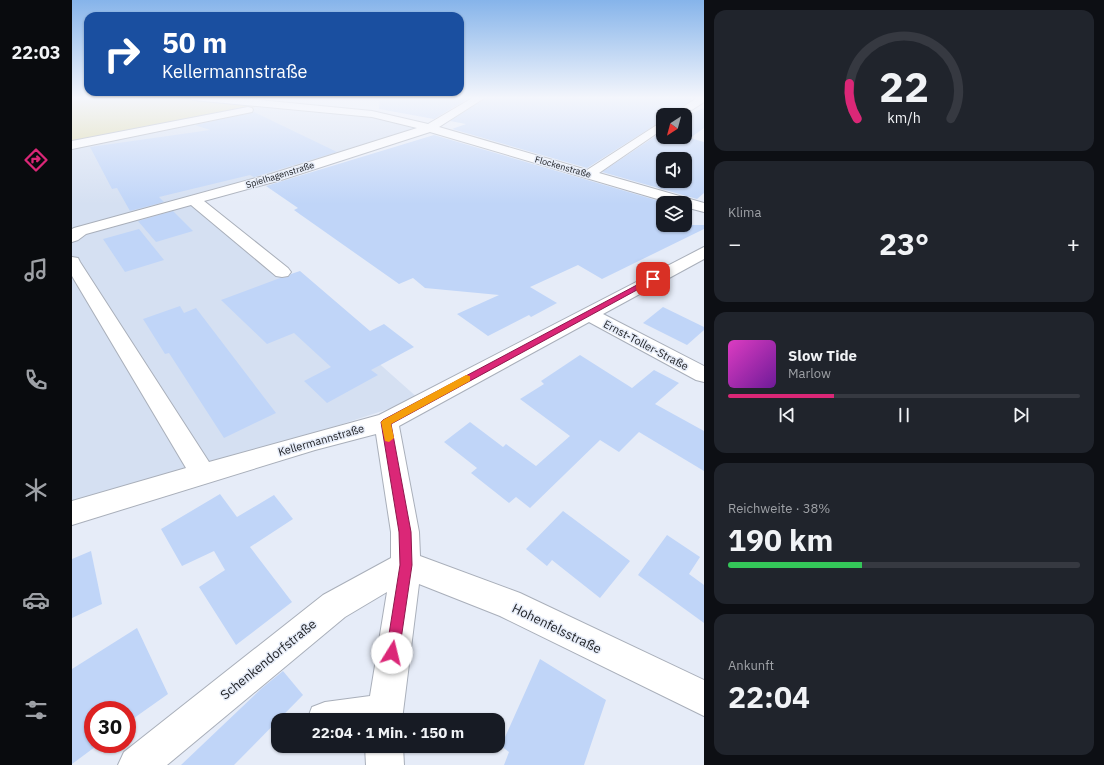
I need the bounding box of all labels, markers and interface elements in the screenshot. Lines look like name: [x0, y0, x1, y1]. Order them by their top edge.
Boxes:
text: 50 m: [162, 24, 227, 61]
icon: right: [96, 28, 148, 80]
text: 22:03: [11, 41, 61, 64]
text: 22: [879, 58, 929, 112]
text: Kellermannstraße: [162, 60, 307, 83]
text: km/h: [887, 107, 921, 126]
north arrow: [656, 108, 692, 144]
map controls: [656, 108, 692, 232]
icon: directions: [22, 146, 50, 174]
button: sound: [656, 152, 692, 188]
street label: Flockenstraße: [534, 153, 593, 180]
street label: Spielhagenstraße: [244, 159, 315, 190]
button: layers: [656, 196, 692, 232]
text: Klima: [728, 204, 761, 221]
text: 23°: [879, 224, 929, 263]
text: −: [728, 229, 741, 258]
text: +: [1067, 229, 1080, 258]
icon: music: [22, 256, 50, 284]
pin: [636, 262, 670, 296]
icon: arrive: [642, 268, 664, 290]
street label: Ernst-Toller-Straße: [601, 317, 691, 373]
text: Slow Tide: [788, 346, 857, 365]
text: Marlow: [788, 365, 831, 382]
icon: phone: [22, 366, 50, 394]
icon: previous: [776, 404, 798, 426]
icon: pause: [893, 404, 915, 426]
icon: next: [1010, 404, 1032, 426]
street label: Kellermannstraße: [276, 421, 366, 459]
icon: climate: [22, 476, 50, 504]
text: Reichweite · 38%: [728, 500, 830, 517]
text: 190 km: [728, 520, 833, 559]
icon: car: [22, 586, 50, 614]
street label: Hohenfelsstraße: [509, 599, 604, 657]
street label: Schenkendorfstraße: [217, 615, 320, 703]
position arrow: [371, 632, 413, 674]
text: Ankunft: [728, 657, 774, 674]
text: 22:04: [728, 677, 810, 716]
icon: filters: [22, 696, 50, 724]
speed limit sign: 30: [84, 701, 136, 753]
text: 22:04 · 1 Min. · 150 m: [312, 723, 464, 742]

